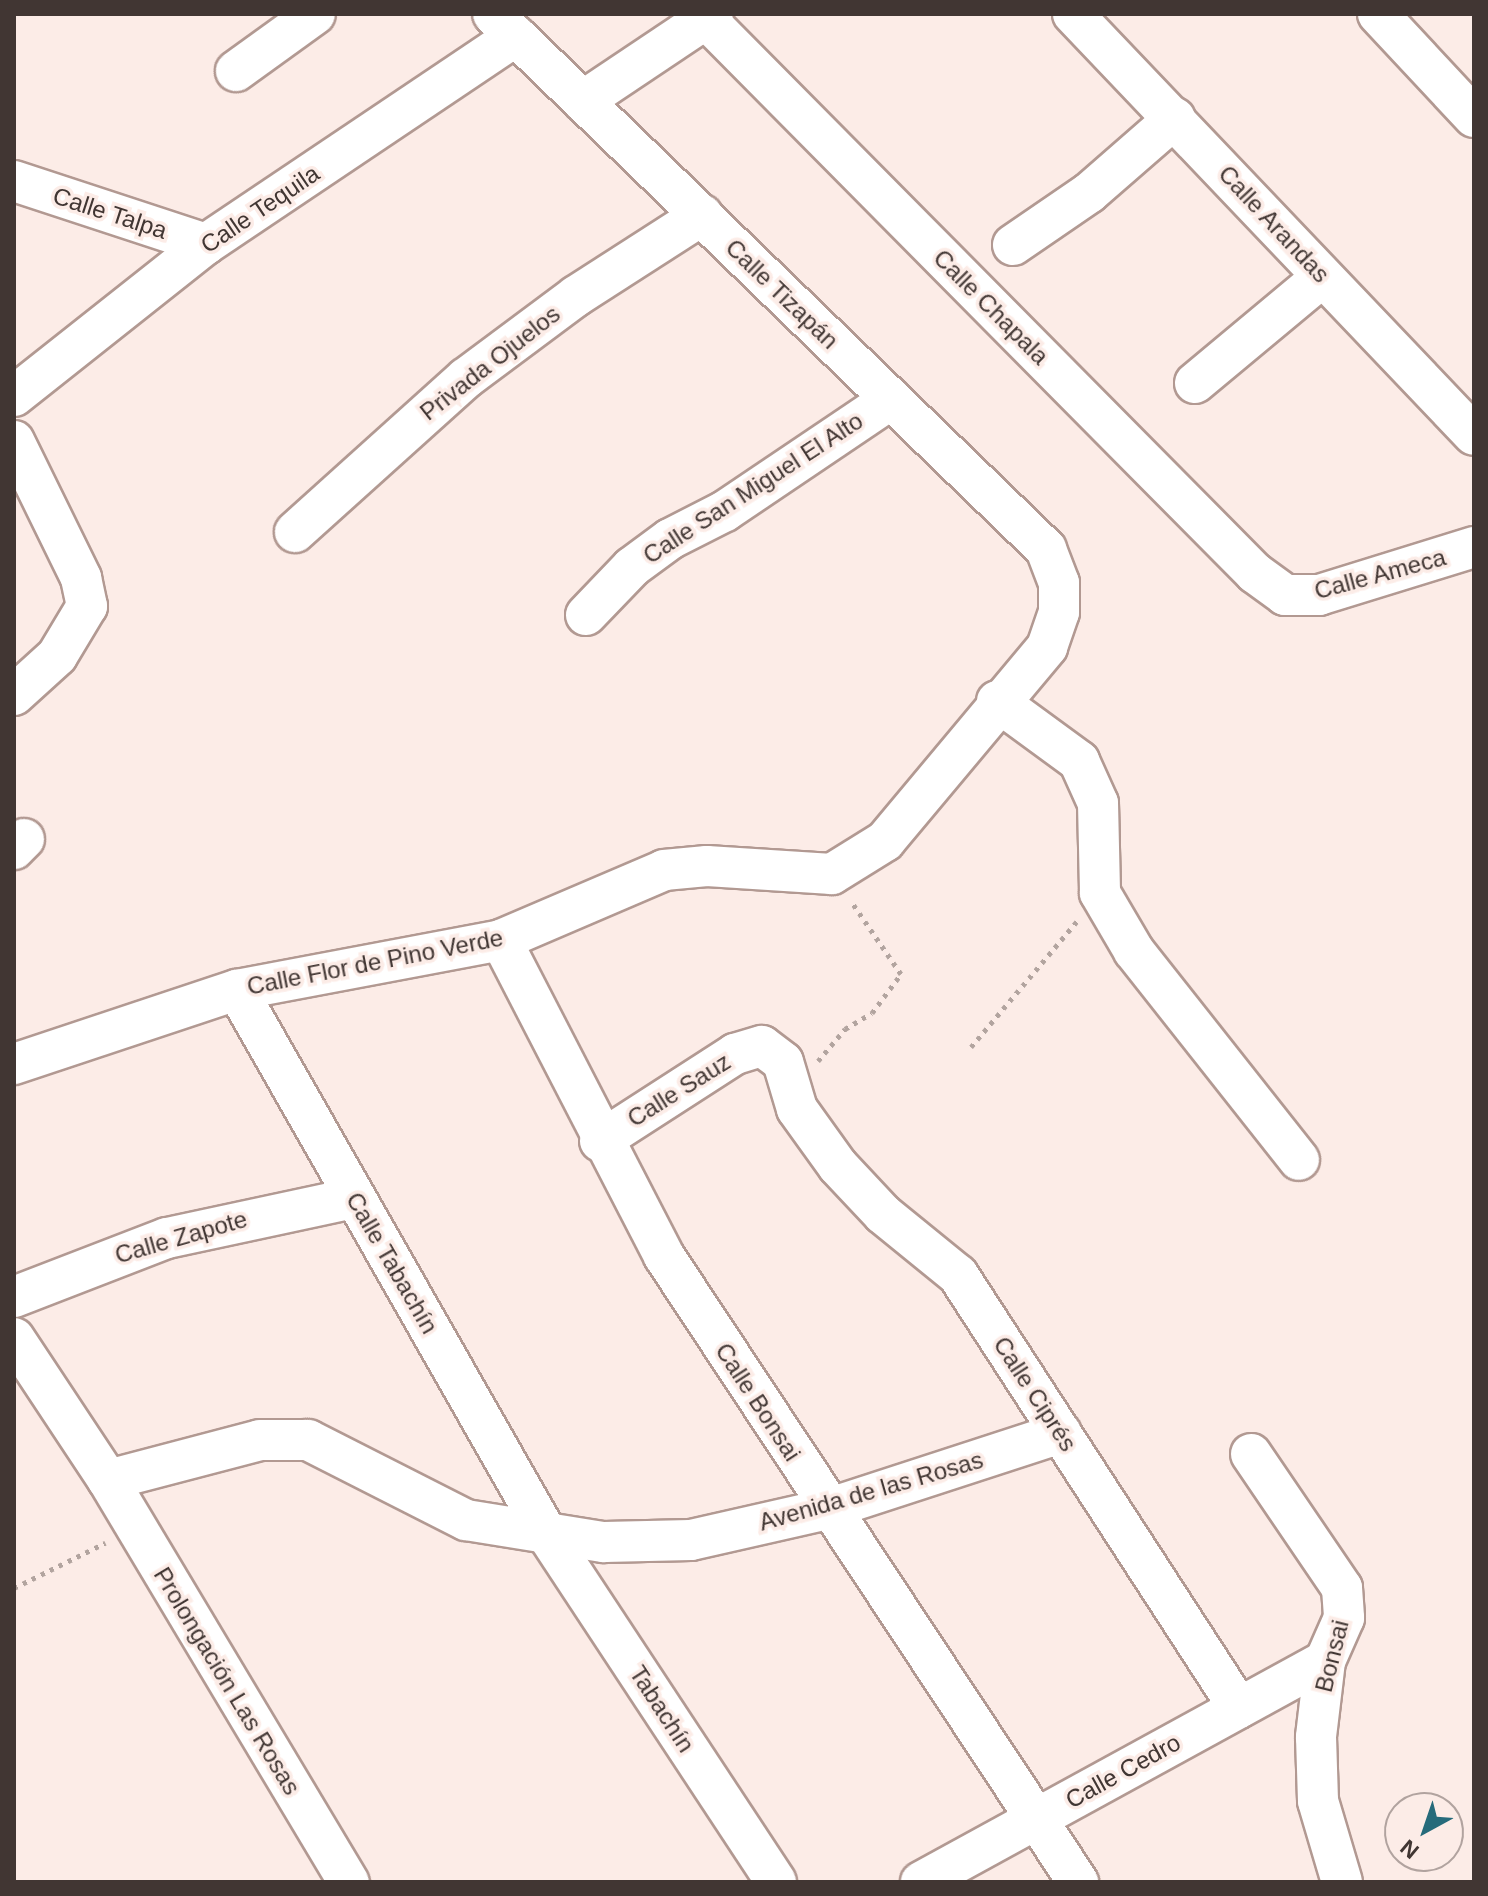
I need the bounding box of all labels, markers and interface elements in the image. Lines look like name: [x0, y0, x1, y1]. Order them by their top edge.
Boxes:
street label: Calle Tequila: [195, 159, 325, 259]
street label: Calle Arandas: [1212, 159, 1336, 289]
street label: Calle Talpa: [49, 181, 171, 245]
street label: Calle Tizapán: [720, 233, 844, 355]
street label: Calle Chapala: [928, 244, 1054, 370]
street label: Privada Ojuelos: [414, 300, 566, 426]
street label: Calle San Miguel El Alto: [637, 406, 869, 570]
street label: Calle Ameca: [1311, 542, 1449, 606]
street label: Calle Flor de Pino Verde: [245, 923, 505, 1001]
street label: Calle Sauz: [622, 1047, 736, 1133]
street label: Calle Tabachín: [340, 1187, 444, 1339]
street label: Calle Zapote: [112, 1204, 250, 1270]
street label: Calle Ciprés: [987, 1331, 1083, 1457]
street label: Calle Bonsai: [709, 1338, 807, 1466]
street label: Avenida de las Rosas: [756, 1445, 986, 1537]
street label: Prolongación Las Rosas: [148, 1562, 306, 1800]
street label: Bonsai: [1309, 1617, 1355, 1695]
street label: Tabachín: [623, 1660, 701, 1758]
street label: Calle Cedro: [1061, 1728, 1185, 1814]
north arrow: [1384, 1792, 1464, 1872]
text: N: [1395, 1835, 1424, 1864]

